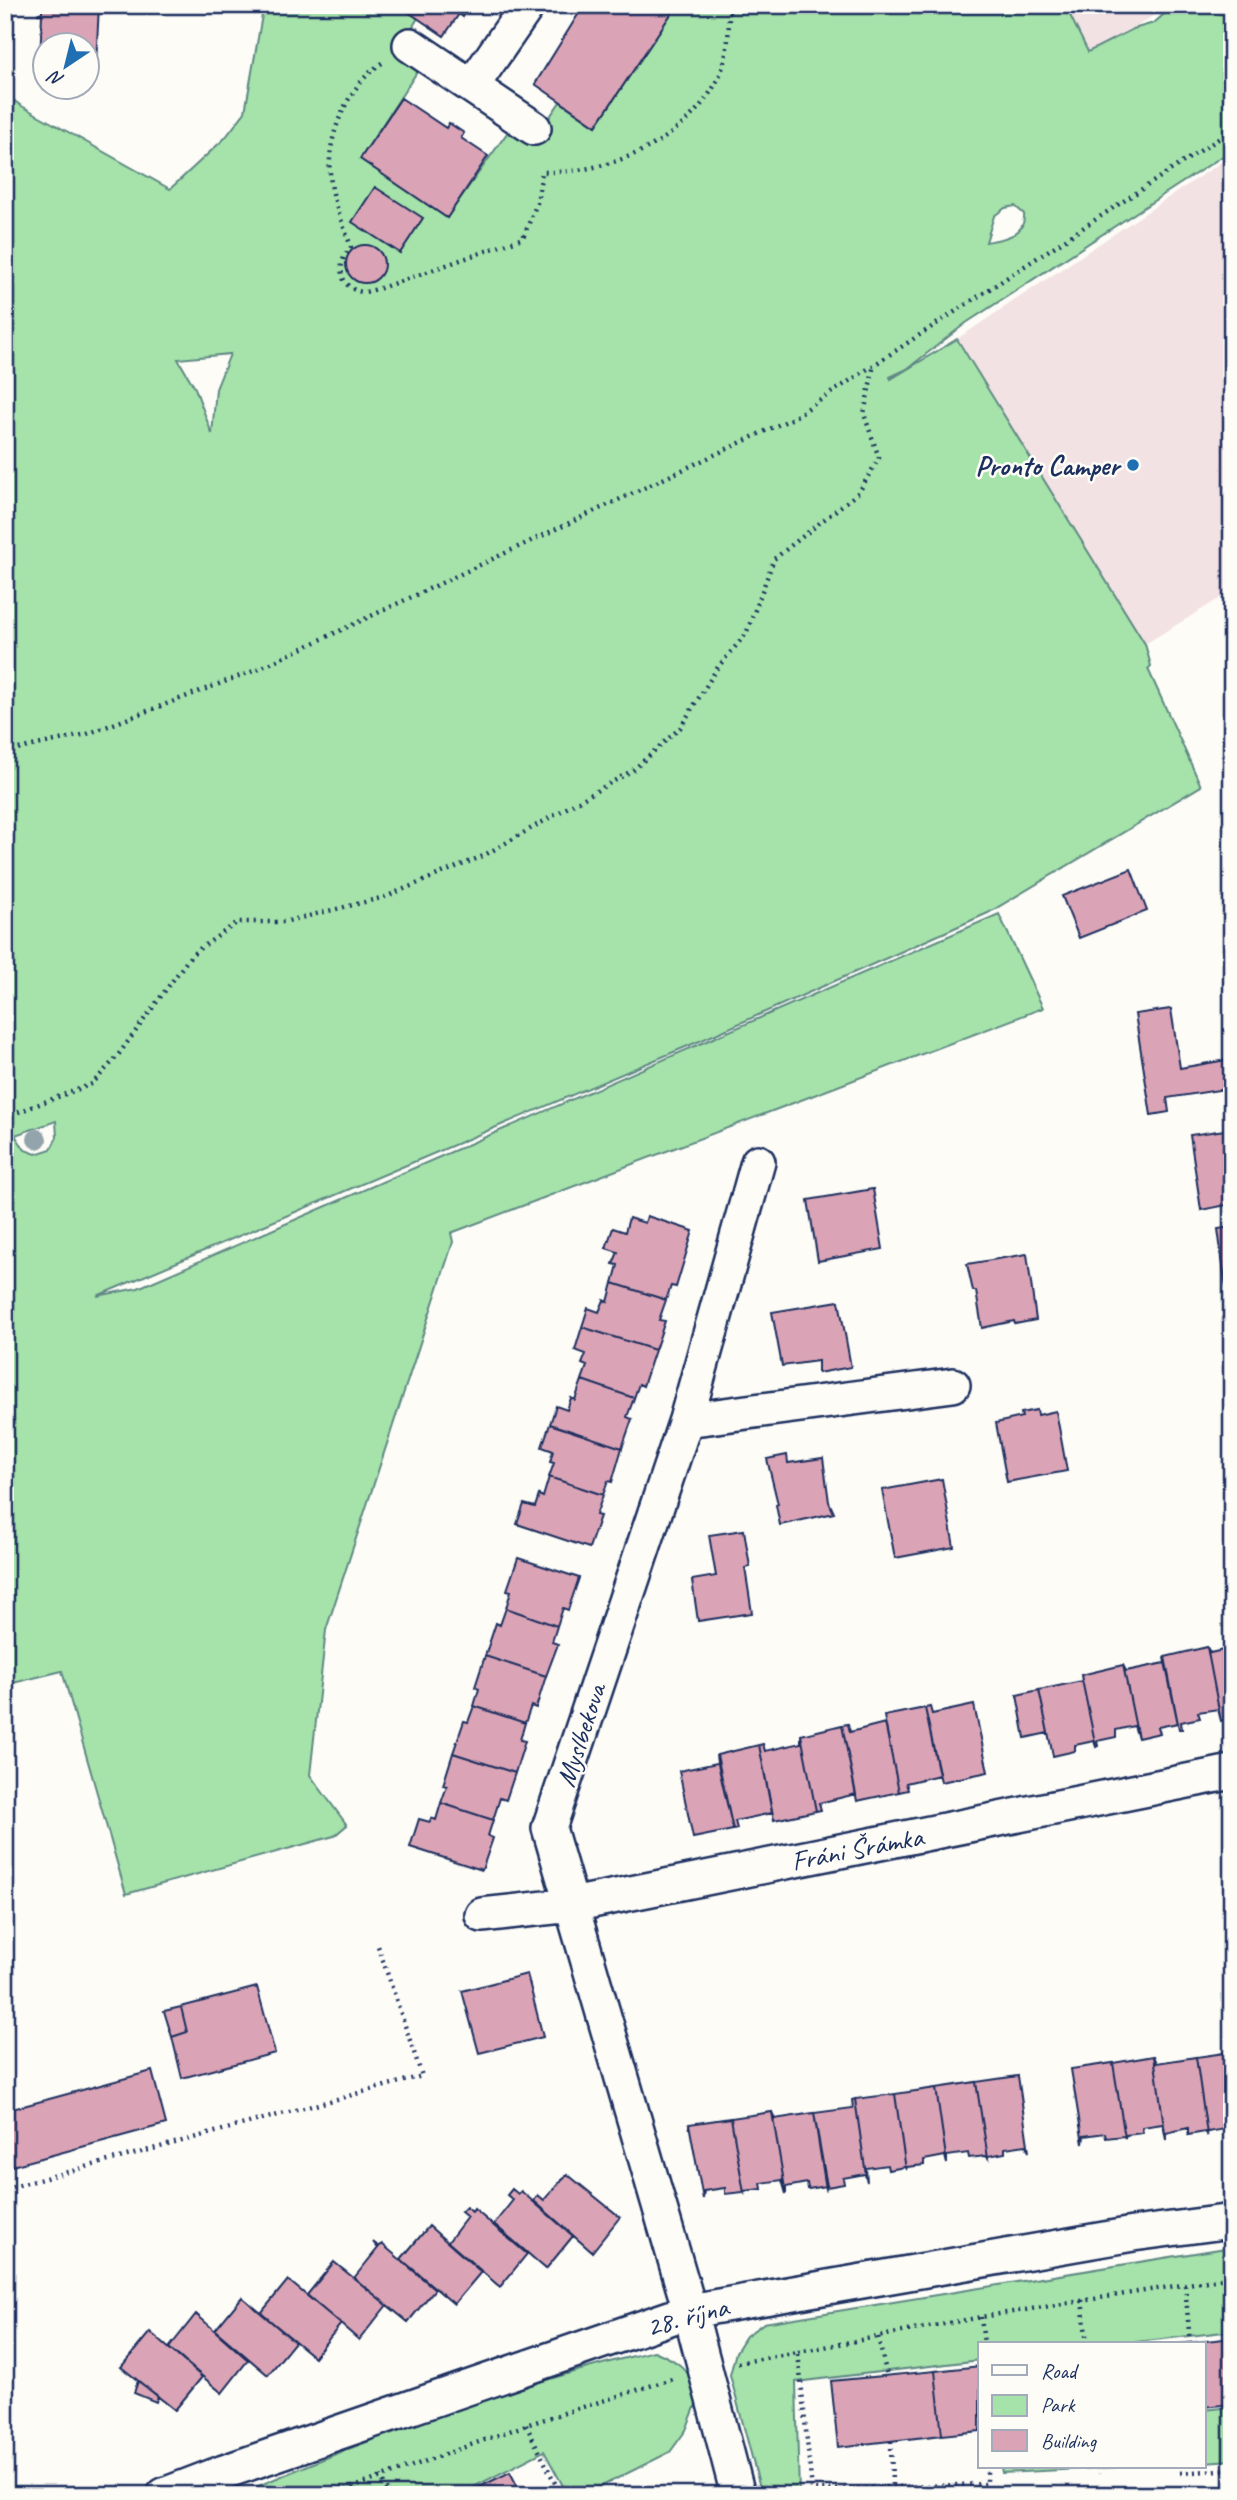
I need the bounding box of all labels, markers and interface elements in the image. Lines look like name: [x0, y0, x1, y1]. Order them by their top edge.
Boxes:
north arrow: [32, 32, 102, 102]
text: N: [42, 64, 69, 92]
place label: Pronto Camper: [976, 448, 1122, 483]
marker: Pronto Camper: [1125, 457, 1141, 473]
street label: Myslbekova: [547, 1677, 614, 1791]
street label: Fráni Šrámka: [788, 1818, 928, 1878]
street label: 28. října: [642, 2288, 734, 2344]
legend: [978, 2342, 1206, 2468]
text: Road: [1041, 2358, 1080, 2384]
text: Park: [1041, 2392, 1076, 2418]
text: Building: [1041, 2428, 1098, 2454]

